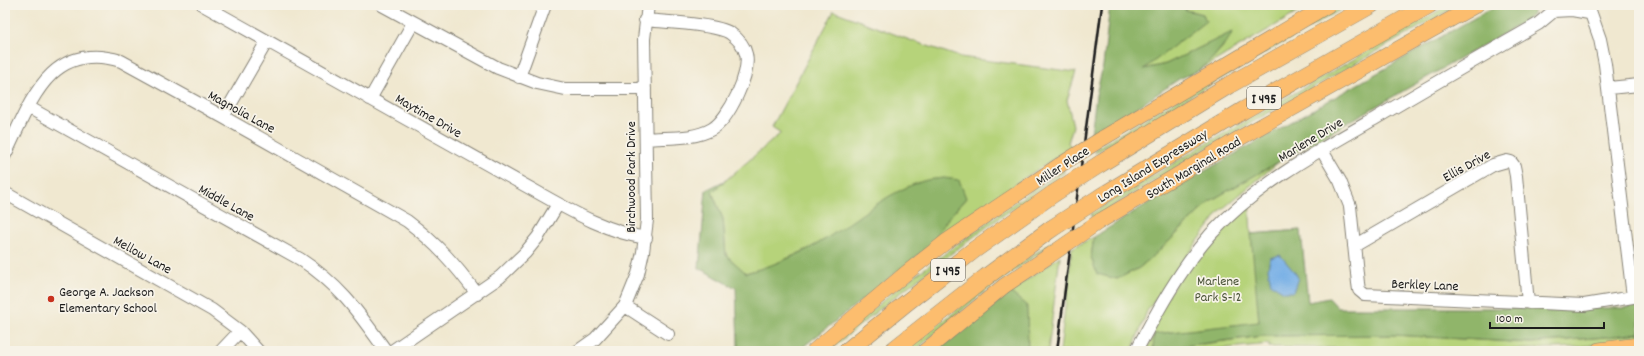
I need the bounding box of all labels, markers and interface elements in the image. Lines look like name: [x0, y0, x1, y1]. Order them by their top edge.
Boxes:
street label: Magnolia Lane: [204, 86, 278, 139]
road number: I 495: [1247, 87, 1281, 109]
street label: Maytime Drive: [391, 90, 465, 144]
street label: Marlene Drive: [1275, 114, 1347, 168]
street label: Birchwood Park Drive: [622, 121, 642, 233]
street label: Long Island Expressway: [1094, 125, 1212, 209]
street label: South Marginal Road: [1143, 132, 1245, 205]
street label: Miller Place: [1032, 142, 1094, 191]
street label: Ellis Drive: [1440, 145, 1494, 188]
street label: Middle Lane: [194, 180, 258, 227]
street label: Mellow Lane: [109, 231, 175, 280]
road number: I 495: [931, 259, 965, 281]
park label: Marlene Park S-12: [1194, 272, 1242, 308]
street label: Berkley Lane: [1391, 275, 1459, 297]
place label: George A. Jackson Elementary School: [59, 283, 158, 319]
marker: George A. Jackson Elementary School: [46, 294, 56, 304]
scale bar: [1490, 304, 1604, 330]
text: 100 m: [1496, 311, 1523, 328]

